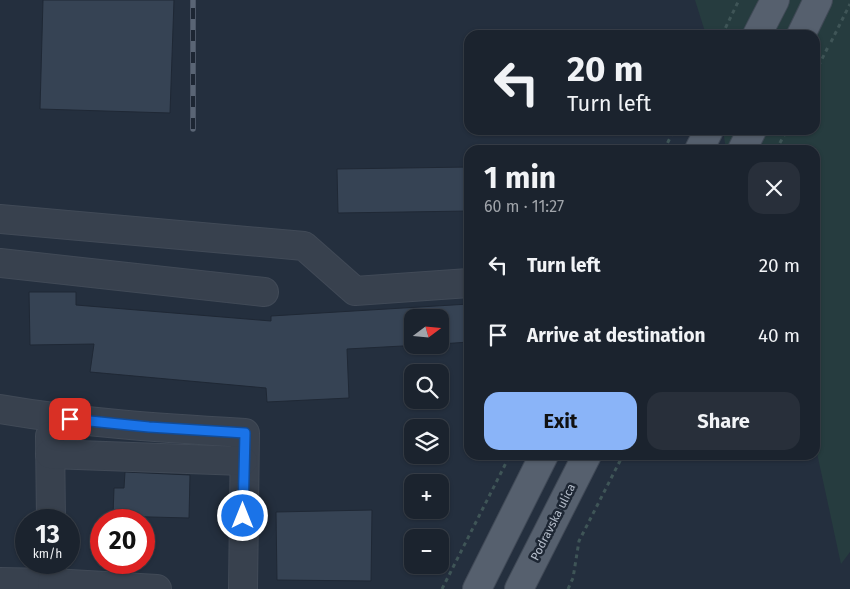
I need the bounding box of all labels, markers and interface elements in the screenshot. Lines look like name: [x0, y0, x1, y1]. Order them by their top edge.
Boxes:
text: 20 m: [567, 48, 643, 90]
icon: left: [484, 50, 549, 115]
text: Turn left: [567, 90, 651, 117]
text: 1 min: [484, 160, 556, 196]
button: close: [748, 162, 800, 214]
text: 60 m · 11:27: [484, 197, 564, 216]
icon: left: [484, 251, 512, 279]
text: Turn left: [527, 254, 601, 277]
text: 20 m: [759, 254, 800, 277]
north arrow: [404, 309, 449, 354]
map controls: [404, 309, 449, 574]
icon: arrive: [484, 321, 512, 349]
text: Arrive at destination: [527, 324, 706, 347]
text: 40 m: [758, 324, 800, 347]
button: search: [404, 364, 449, 409]
button: Exit: [484, 392, 637, 450]
button: Share: [647, 392, 800, 450]
pin: [49, 398, 91, 440]
icon: arrive: [56, 405, 84, 433]
button: layers: [404, 419, 449, 464]
button: +: [404, 474, 449, 519]
street label: Podravska ulica: [528, 481, 578, 563]
position arrow: [216, 489, 268, 541]
speed limit sign: 20: [90, 509, 155, 574]
text: 13: [35, 520, 60, 550]
button: −: [404, 529, 449, 574]
text: km/h: [33, 547, 62, 561]

